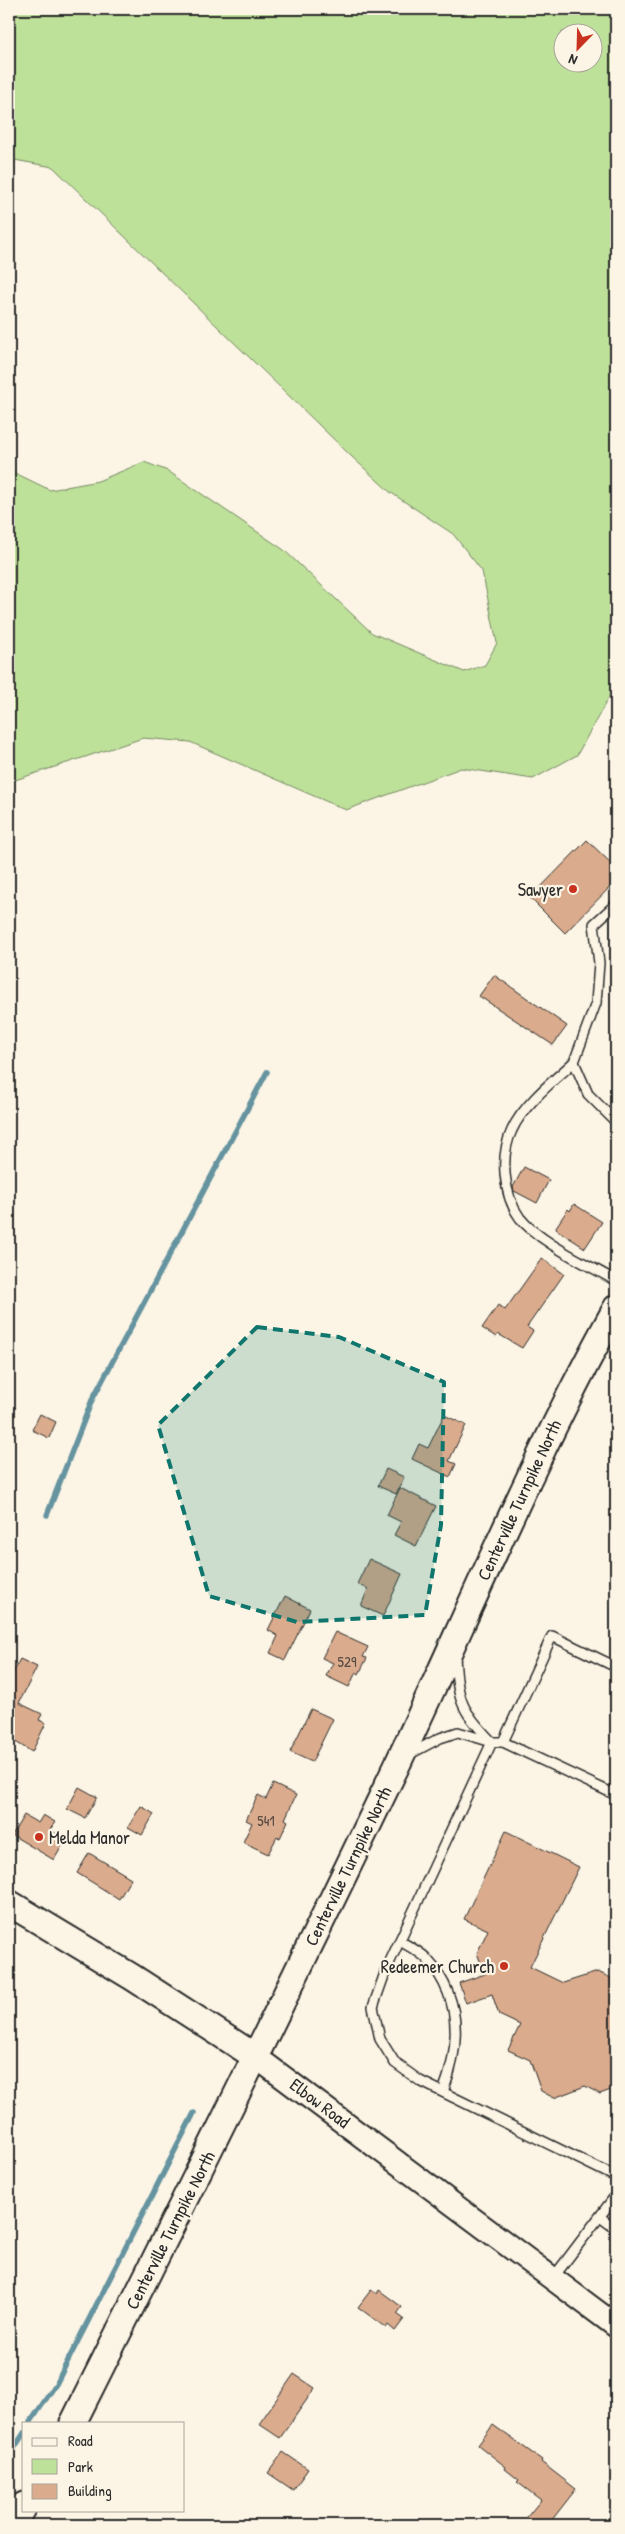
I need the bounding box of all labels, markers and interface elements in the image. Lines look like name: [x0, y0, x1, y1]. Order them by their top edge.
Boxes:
north arrow: [552, 22, 602, 72]
text: N: [565, 50, 580, 71]
place label: Sawyer: [518, 877, 563, 902]
marker: Sawyer: [567, 883, 579, 895]
street label: Centerville Turnpike North: [471, 1415, 567, 1584]
house number: 529: [338, 1651, 357, 1672]
street label: Centerville Turnpike North: [299, 1782, 398, 1950]
house number: 541: [257, 1810, 275, 1831]
place label: Melda Manor: [49, 1825, 130, 1850]
marker: Melda Manor: [33, 1831, 45, 1843]
place label: Redeemer Church: [381, 1954, 494, 1979]
marker: Redeemer Church: [498, 1960, 510, 1972]
street label: Elbow Road: [285, 2072, 355, 2134]
street label: Centerville Turnpike North: [119, 2146, 221, 2313]
legend: [22, 2422, 185, 2512]
text: Road: [68, 2430, 93, 2451]
text: Park: [68, 2456, 93, 2477]
text: Building: [68, 2480, 112, 2501]

